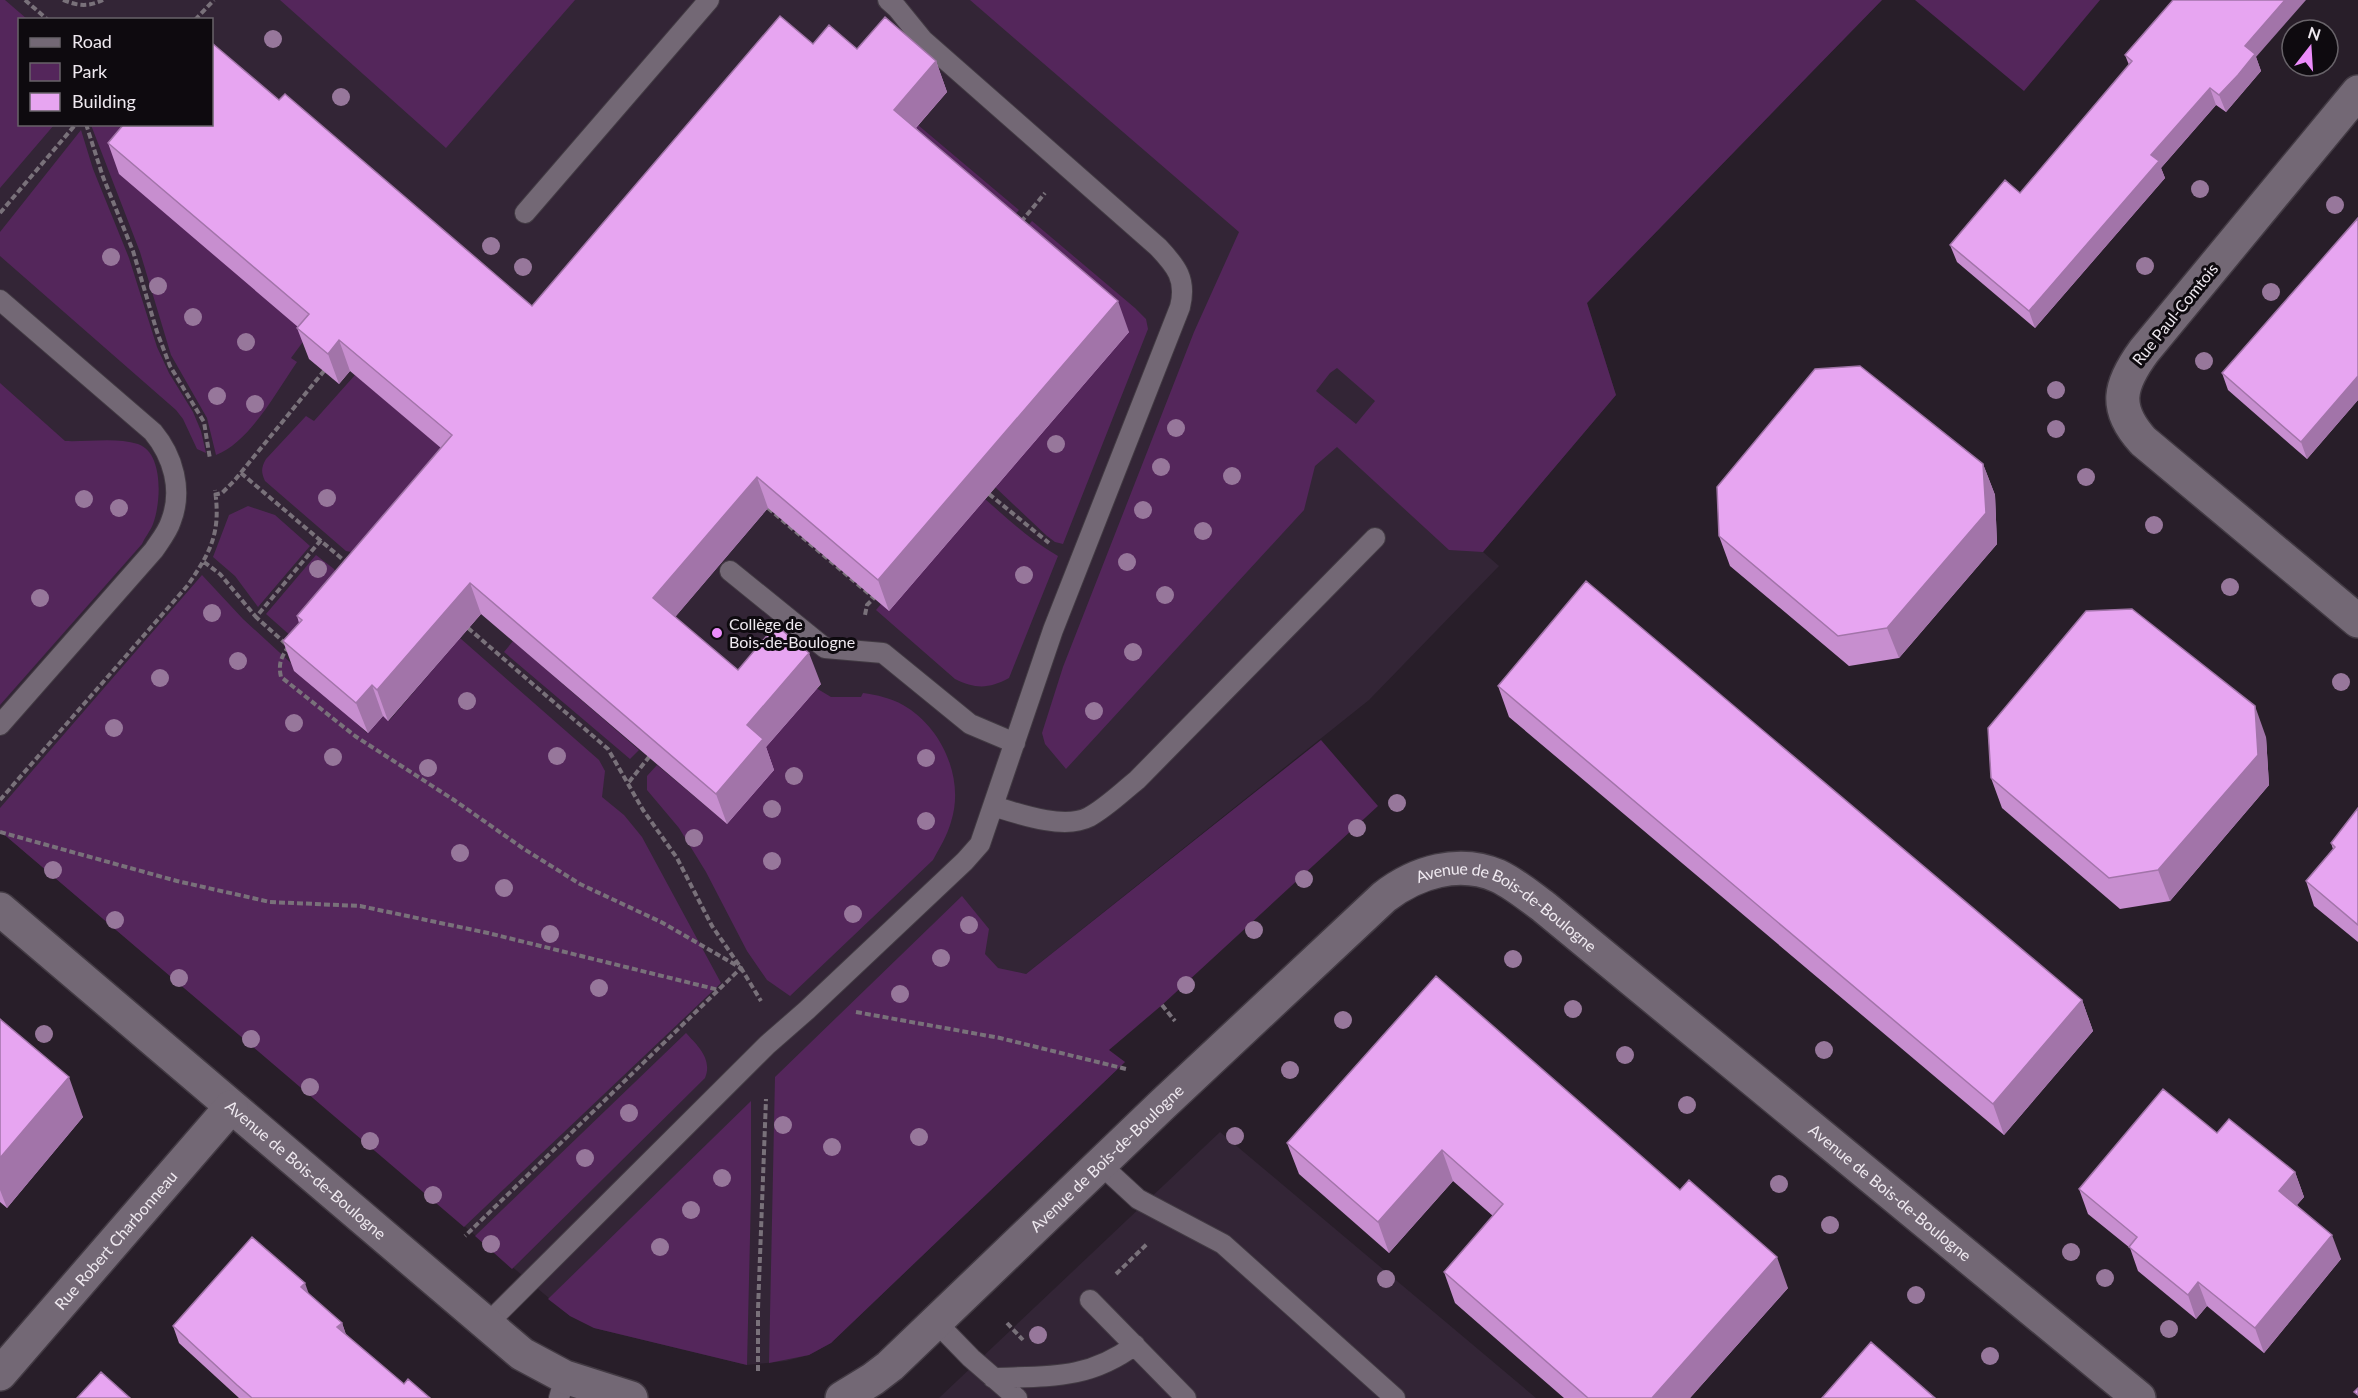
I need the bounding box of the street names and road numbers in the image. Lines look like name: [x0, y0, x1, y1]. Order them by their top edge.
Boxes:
street label: Rue Paul-Comtois: [2128, 259, 2221, 368]
street label: Avenue de Bois-de-Boulogne: [1413, 858, 1601, 955]
street label: Avenue de Bois-de-Boulogne: [1026, 1080, 1187, 1236]
street label: Avenue de Bois-de-Boulogne: [222, 1096, 390, 1243]
street label: Avenue de Bois-de-Boulogne: [1805, 1120, 1976, 1265]
street label: Rue Robert Charbonneau: [50, 1166, 181, 1313]

